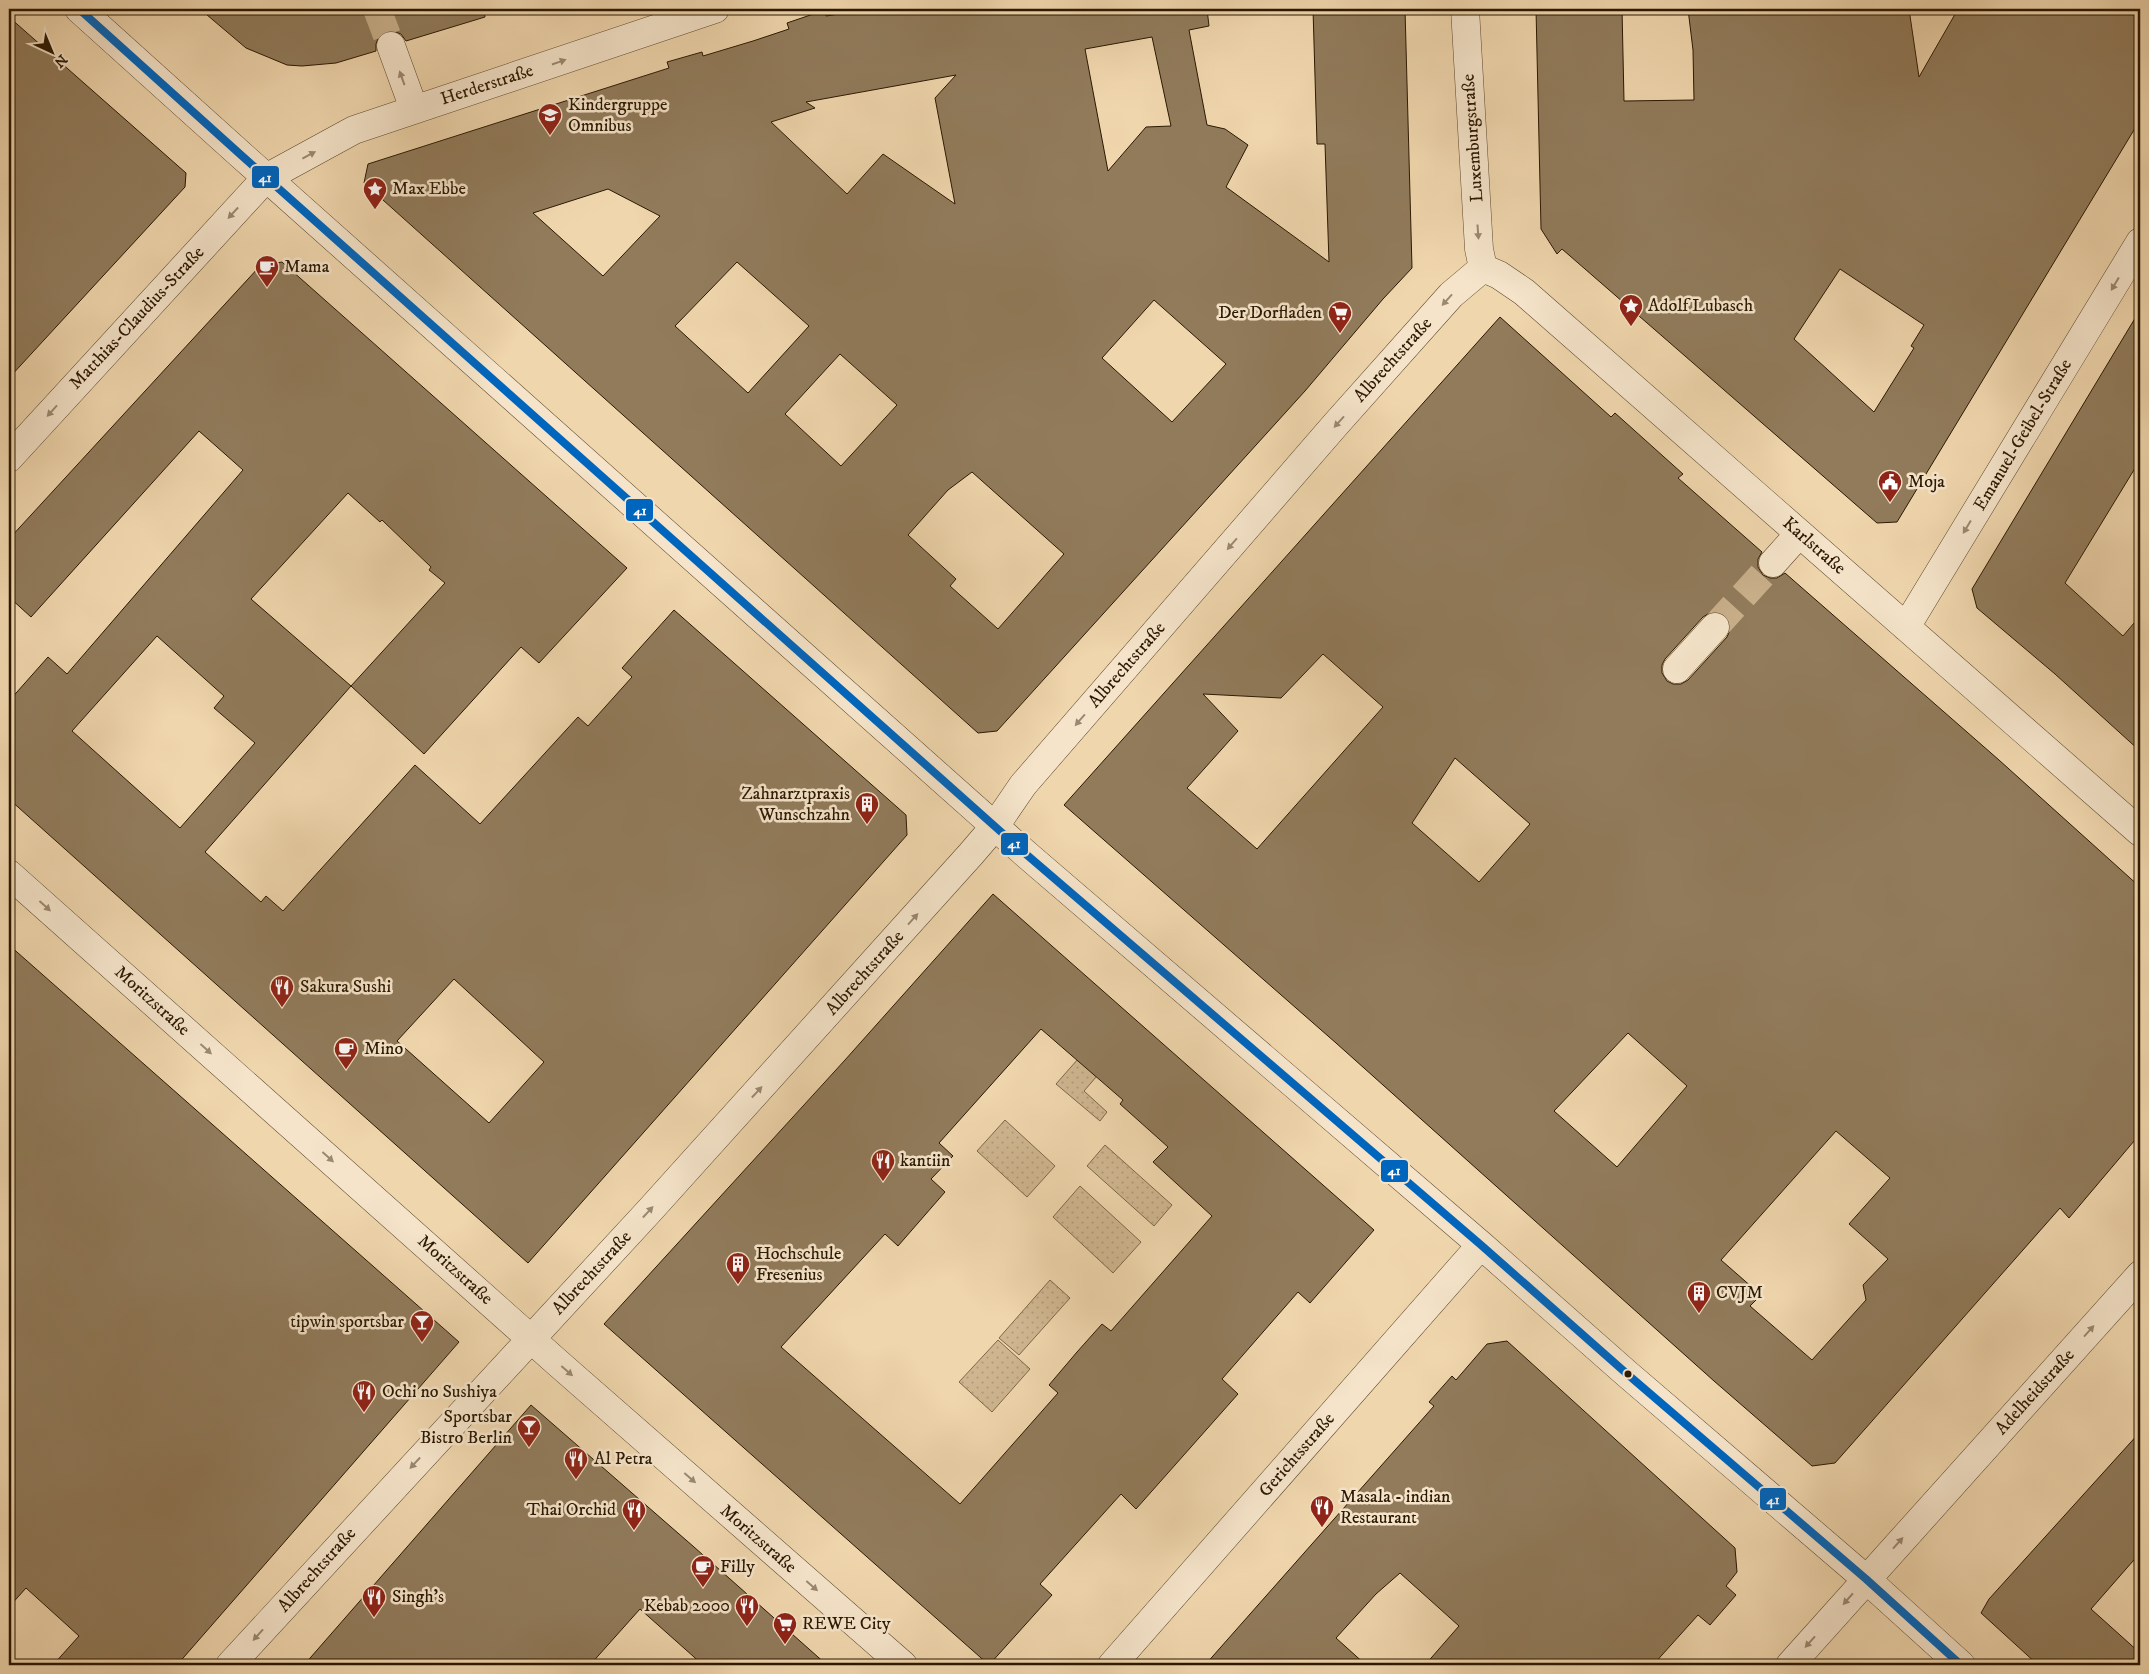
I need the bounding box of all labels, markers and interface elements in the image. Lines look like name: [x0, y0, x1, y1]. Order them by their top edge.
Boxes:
north arrow: [28, 28, 78, 78]
text: N: [50, 50, 71, 71]
one-way arrow: [552, 57, 567, 65]
street label: Herderstraße: [438, 60, 536, 110]
one-way arrow: [398, 70, 406, 85]
street label: Luxemburgstraße: [1458, 73, 1488, 203]
place label: Kindergruppe Omnibus: [568, 94, 667, 137]
school or university icon: Kindergruppe Omnibus: [537, 102, 563, 136]
one-way arrow: [302, 150, 316, 159]
line badge: 41: [251, 165, 280, 189]
text: 41: [257, 169, 272, 187]
place icon: Max Ebbe: [362, 176, 388, 210]
place label: Max Ebbe: [392, 178, 466, 200]
one-way arrow: [227, 207, 239, 219]
one-way arrow: [1475, 224, 1483, 240]
street label: Matthias-Claudius-Straße: [65, 242, 209, 394]
cafe icon: Mama: [254, 254, 280, 288]
place label: Mama: [284, 256, 330, 278]
one-way arrow: [2110, 277, 2119, 290]
place icon: Adolf Lubasch: [1618, 293, 1644, 327]
one-way arrow: [1441, 294, 1453, 306]
place label: Adolf Lubasch: [1648, 295, 1754, 317]
supermarket icon: Der Dorfladen: [1327, 300, 1353, 334]
place label: Der Dorfladen: [1218, 302, 1323, 324]
street label: Albrechtstraße: [1349, 313, 1437, 407]
street label: Emanuel-Geibel-Straße: [1969, 355, 2077, 515]
one-way arrow: [46, 404, 58, 416]
one-way arrow: [1333, 415, 1344, 428]
public building icon: Moja: [1877, 469, 1903, 503]
place label: Moja: [1908, 471, 1945, 493]
line badge: 41: [625, 498, 654, 522]
text: 41: [632, 502, 647, 520]
street label: Karlstraße: [1778, 513, 1850, 579]
one-way arrow: [1962, 521, 1971, 534]
one-way arrow: [1226, 537, 1237, 550]
street label: Albrechtstraße: [1084, 618, 1170, 712]
one-way arrow: [1074, 713, 1085, 726]
place label: Zahnarztpraxis Wunschzahn: [741, 783, 851, 826]
building icon: Zahnarztpraxis Wunschzahn: [854, 791, 880, 825]
line badge: 41: [1000, 832, 1029, 856]
text: 41: [1006, 835, 1021, 853]
one-way arrow: [39, 900, 51, 912]
one-way arrow: [907, 914, 919, 926]
street label: Albrechtstraße: [821, 926, 909, 1020]
street label: Moritzstraße: [110, 961, 194, 1041]
restaurant icon: Sakura Sushi: [269, 974, 295, 1008]
place label: Sakura Sushi: [300, 976, 391, 998]
cafe icon: Mino: [333, 1036, 359, 1070]
place label: Mino: [364, 1038, 403, 1060]
one-way arrow: [200, 1043, 212, 1054]
one-way arrow: [751, 1086, 763, 1098]
restaurant icon: kantiin: [870, 1148, 896, 1182]
place label: kantiin: [900, 1150, 951, 1172]
one-way arrow: [321, 1151, 334, 1162]
line badge: 41: [1380, 1159, 1409, 1183]
text: 41: [1386, 1162, 1401, 1180]
one-way arrow: [642, 1207, 654, 1219]
street label: Albrechtstraße: [548, 1226, 636, 1320]
street label: Moritzstraße: [413, 1230, 497, 1310]
place label: Hochschule Fresenius: [756, 1243, 841, 1286]
building icon: Hochschule Fresenius: [725, 1251, 751, 1285]
building icon: CVJM: [1686, 1280, 1712, 1314]
place label: CVJM: [1716, 1282, 1763, 1304]
bar icon: tipwin sportsbar: [409, 1309, 435, 1343]
place label: tipwin sportsbar: [290, 1311, 404, 1333]
one-way arrow: [2083, 1326, 2095, 1338]
street label: Adelheidstraße: [1991, 1344, 2079, 1440]
one-way arrow: [561, 1366, 574, 1377]
unlabelled marker: [1623, 1369, 1633, 1379]
restaurant icon: Ochi no Sushiya: [351, 1379, 377, 1413]
place label: Ochi no Sushiya: [382, 1381, 497, 1403]
place label: Sportsbar Bistro Berlin: [420, 1406, 513, 1449]
street label: Gerichtsstraße: [1254, 1408, 1340, 1502]
bar icon: Sportsbar Bistro Berlin: [516, 1414, 542, 1448]
restaurant icon: Al Petra: [563, 1446, 589, 1480]
place label: Al Petra: [594, 1448, 653, 1470]
one-way arrow: [409, 1457, 421, 1469]
one-way arrow: [683, 1473, 696, 1484]
place label: Masala - indian Restaurant: [1340, 1486, 1451, 1529]
line badge: 41: [1759, 1487, 1787, 1511]
text: 41: [1765, 1491, 1780, 1509]
restaurant icon: Masala - indian Restaurant: [1309, 1494, 1335, 1528]
restaurant icon: Thai Orchid: [621, 1497, 647, 1531]
place label: Thai Orchid: [527, 1499, 616, 1521]
street label: Moritzstraße: [715, 1500, 801, 1578]
street label: Albrechtstraße: [273, 1523, 361, 1617]
one-way arrow: [1892, 1538, 1904, 1550]
cafe icon: Filly: [690, 1554, 716, 1588]
place label: Filly: [720, 1556, 755, 1578]
one-way arrow: [805, 1580, 818, 1591]
restaurant icon: Singh's: [361, 1584, 387, 1618]
place label: Singh's: [392, 1586, 444, 1608]
restaurant icon: Kebab 2000: [734, 1593, 760, 1627]
one-way arrow: [1843, 1593, 1854, 1606]
place label: Kebab 2000: [644, 1595, 730, 1617]
supermarket icon: REWE City: [772, 1611, 798, 1645]
place label: REWE City: [802, 1613, 891, 1635]
one-way arrow: [252, 1628, 264, 1640]
one-way arrow: [1805, 1636, 1816, 1649]

